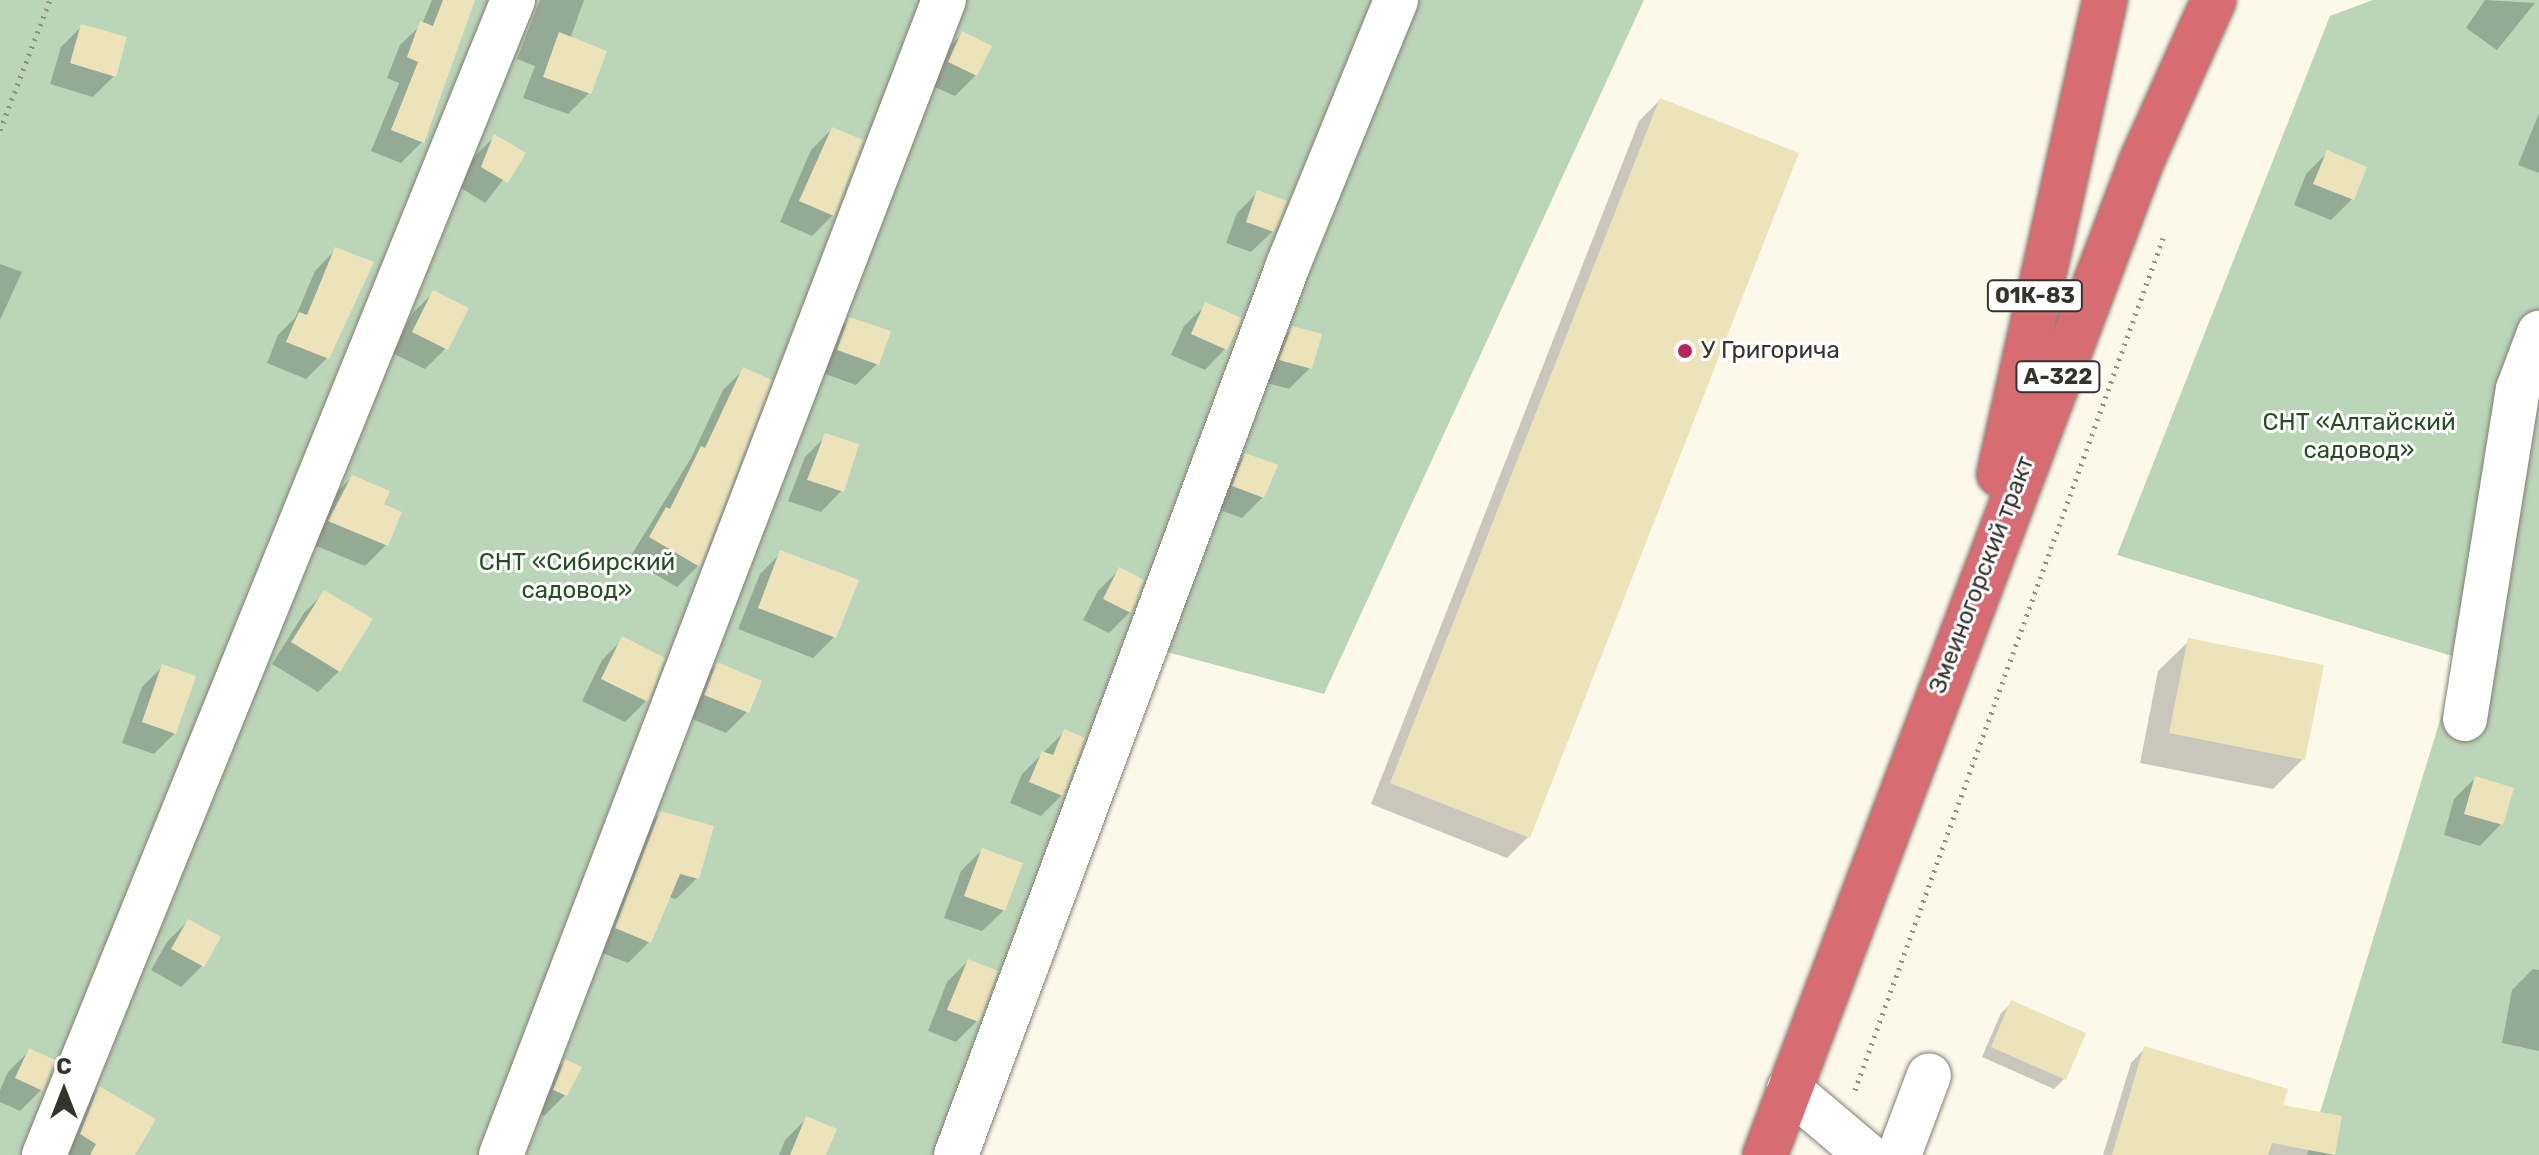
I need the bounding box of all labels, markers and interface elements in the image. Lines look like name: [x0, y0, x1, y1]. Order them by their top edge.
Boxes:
road number: 01К-83: [1985, 278, 2085, 314]
place label: У Григорича: [1701, 337, 1840, 365]
marker: У Григорича: [1676, 342, 1694, 360]
road number: А-322: [2014, 359, 2102, 395]
park label: СНТ «Алтайский садовод»: [2263, 409, 2455, 465]
street label: Змеиногорский тракт: [1923, 452, 2041, 698]
park label: СНТ «Сибирский садовод»: [479, 549, 675, 605]
north arrow: [24, 1051, 104, 1131]
text: С: [56, 1053, 72, 1080]

